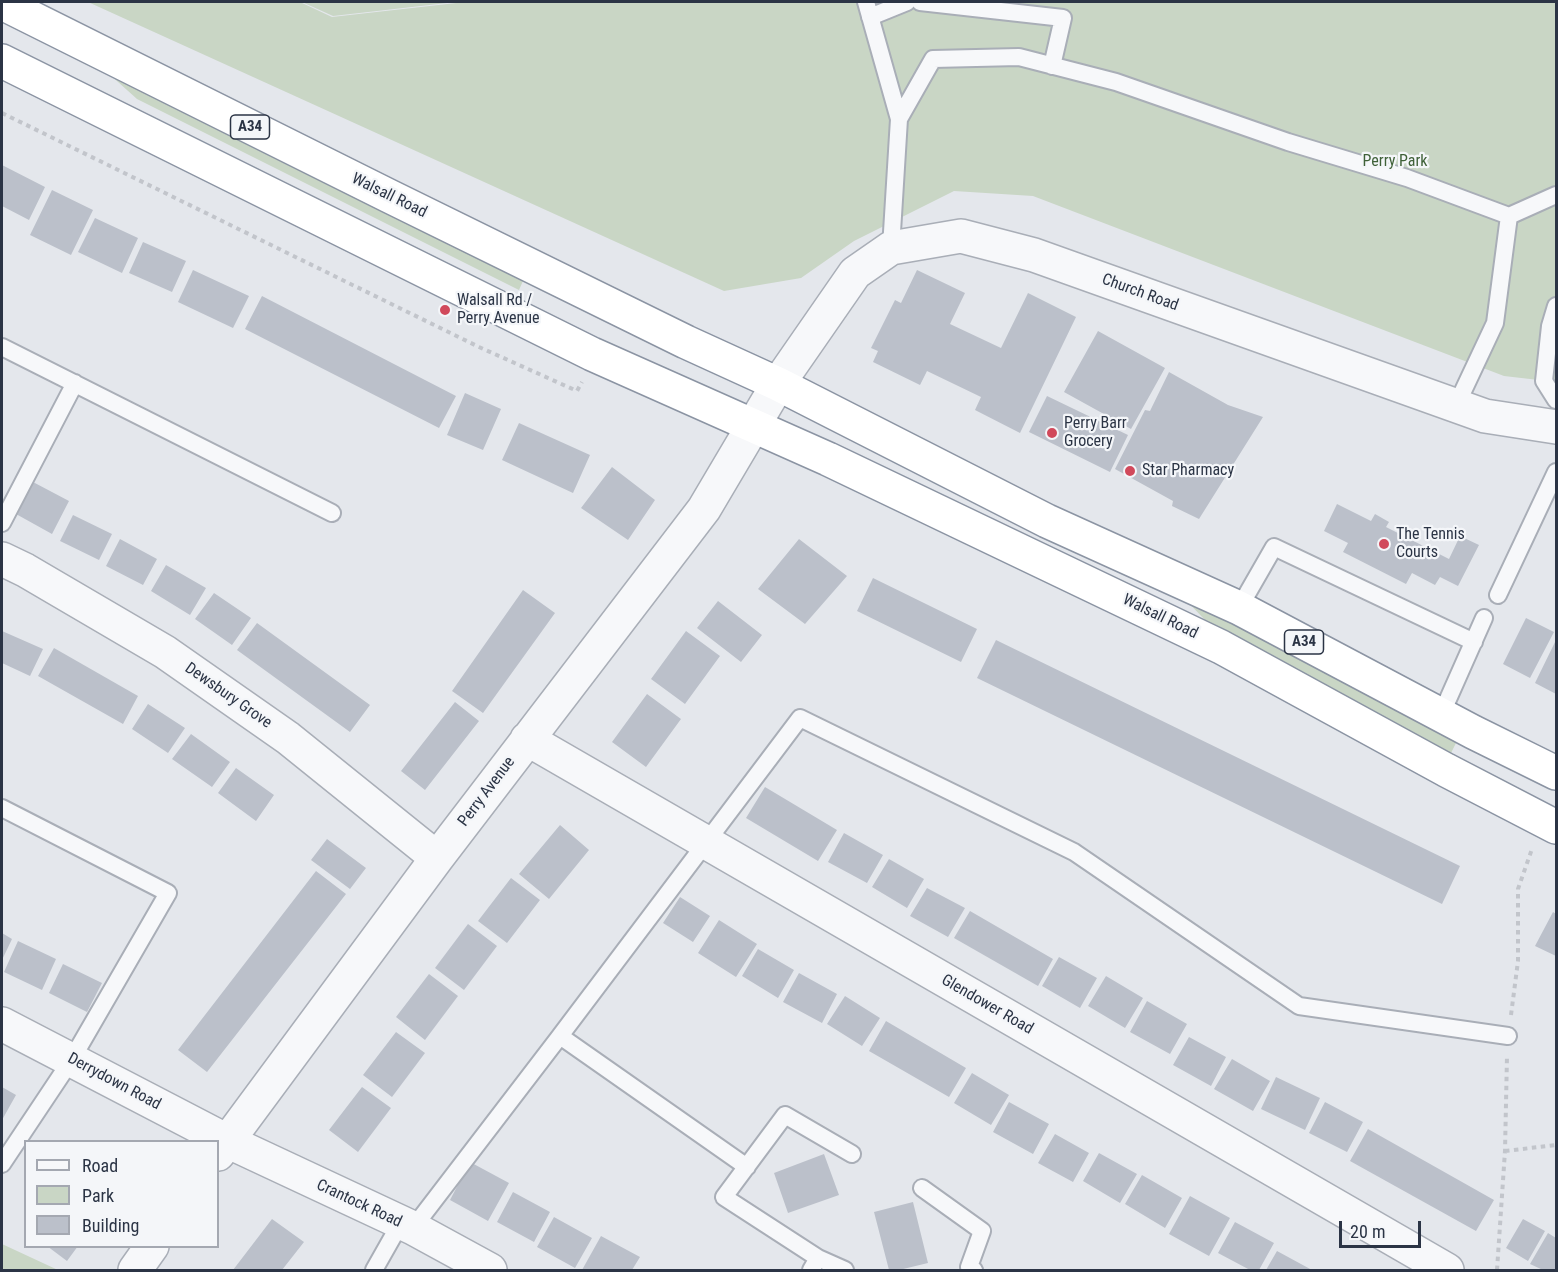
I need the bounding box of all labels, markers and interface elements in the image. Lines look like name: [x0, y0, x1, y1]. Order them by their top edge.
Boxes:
road number: A34: [230, 115, 270, 139]
park label: Perry Park: [1362, 152, 1428, 172]
street label: Walsall Road: [348, 170, 430, 222]
street label: Church Road: [1099, 270, 1181, 316]
place label: Walsall Rd / Perry Avenue: [457, 291, 540, 329]
marker: Walsall Rd / Perry Avenue: [438, 303, 452, 317]
place label: Perry Barr Grocery: [1064, 414, 1127, 452]
marker: Perry Barr Grocery: [1045, 426, 1059, 440]
place label: Star Pharmacy: [1142, 461, 1234, 481]
marker: Star Pharmacy: [1123, 464, 1137, 478]
place label: The Tennis Courts: [1396, 525, 1465, 563]
marker: The Tennis Courts: [1377, 537, 1391, 551]
street label: Walsall Road: [1119, 591, 1201, 643]
road number: A34: [1284, 630, 1324, 654]
street label: Dewsbury Grove: [181, 659, 275, 733]
street label: Perry Avenue: [454, 753, 520, 831]
street label: Glendower Road: [938, 971, 1036, 1039]
street label: Derrydown Road: [64, 1049, 164, 1115]
legend: [24, 1140, 219, 1248]
text: Road: [82, 1155, 118, 1176]
street label: Crantock Road: [313, 1176, 405, 1232]
text: Park: [82, 1185, 114, 1206]
scale bar: [1342, 1209, 1424, 1247]
text: Building: [82, 1215, 139, 1236]
text: 20 m: [1350, 1221, 1385, 1242]

